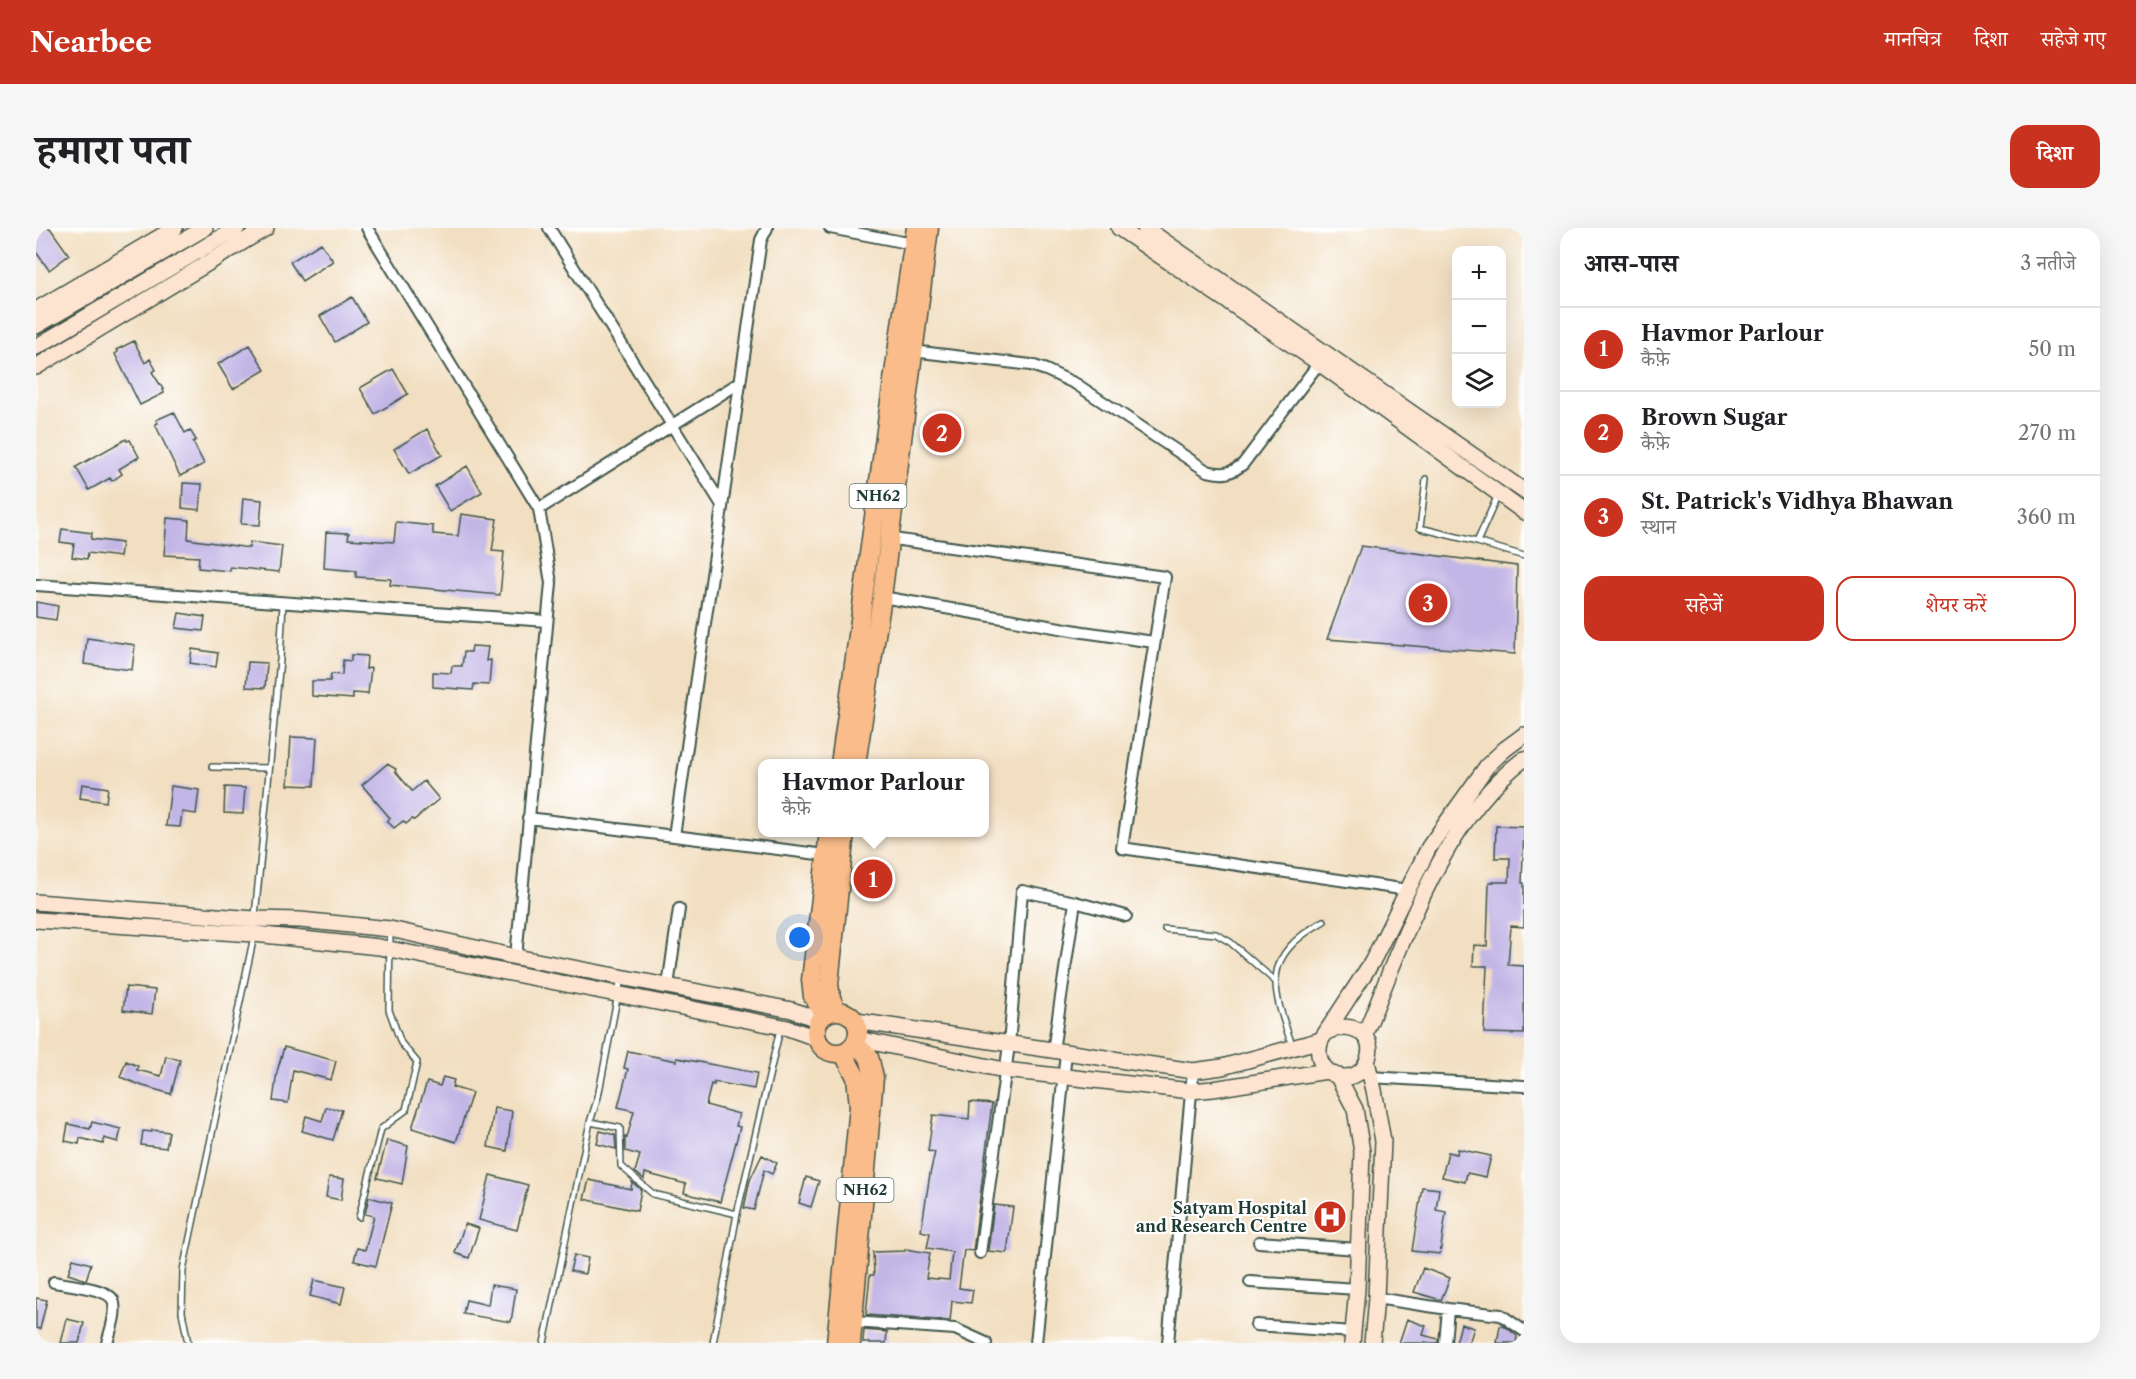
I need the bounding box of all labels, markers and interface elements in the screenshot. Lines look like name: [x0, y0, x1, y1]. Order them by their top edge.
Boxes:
text: Nearbee: [30, 25, 152, 59]
text: मानचित्र: [1884, 26, 1941, 51]
text: दिशा: [1974, 26, 2008, 51]
text: सहेजे गए: [2041, 26, 2106, 51]
text: हमारा पता: [36, 123, 189, 175]
button: दिशा: [2010, 125, 2100, 188]
map controls: [1452, 246, 1506, 408]
button: +: [1452, 246, 1506, 300]
text: आस-पास: [1584, 247, 1678, 279]
text: 3 नतीजे: [2020, 251, 2076, 275]
button: −: [1452, 300, 1506, 354]
text: Havmor Parlour: [1641, 320, 1824, 347]
text: 1: [1599, 337, 1608, 361]
text: 50 m: [2029, 337, 2076, 361]
text: कैफ़े: [1641, 347, 1670, 371]
button: layers: [1452, 354, 1506, 408]
text: Brown Sugar: [1641, 404, 1788, 431]
pin: 2: [922, 410, 962, 456]
text: 2: [1598, 421, 1609, 445]
text: 270 m: [2018, 421, 2076, 445]
text: कैफ़े: [1641, 431, 1670, 455]
road number: NH62: [850, 484, 906, 508]
text: St. Patrick's Vidhya Bhawan: [1641, 488, 1953, 515]
text: 3: [1598, 505, 1609, 529]
text: 360 m: [2017, 505, 2076, 529]
text: स्थान: [1641, 515, 1676, 539]
button: सहेजें: [1584, 576, 1824, 641]
button: शेयर करें: [1836, 576, 2076, 641]
pin: 3: [1408, 580, 1448, 626]
popup: [758, 759, 989, 837]
text: Havmor Parlour: [782, 769, 965, 796]
text: कैफ़े: [782, 796, 811, 820]
pin: 1: [854, 856, 892, 902]
your location: [785, 923, 814, 952]
road number: NH62: [836, 1178, 894, 1202]
place label: Satyam Hospital and Research Centre: [1136, 1198, 1307, 1236]
hospital icon: Satyam Hospital and Research Centre: [1312, 1199, 1348, 1235]

